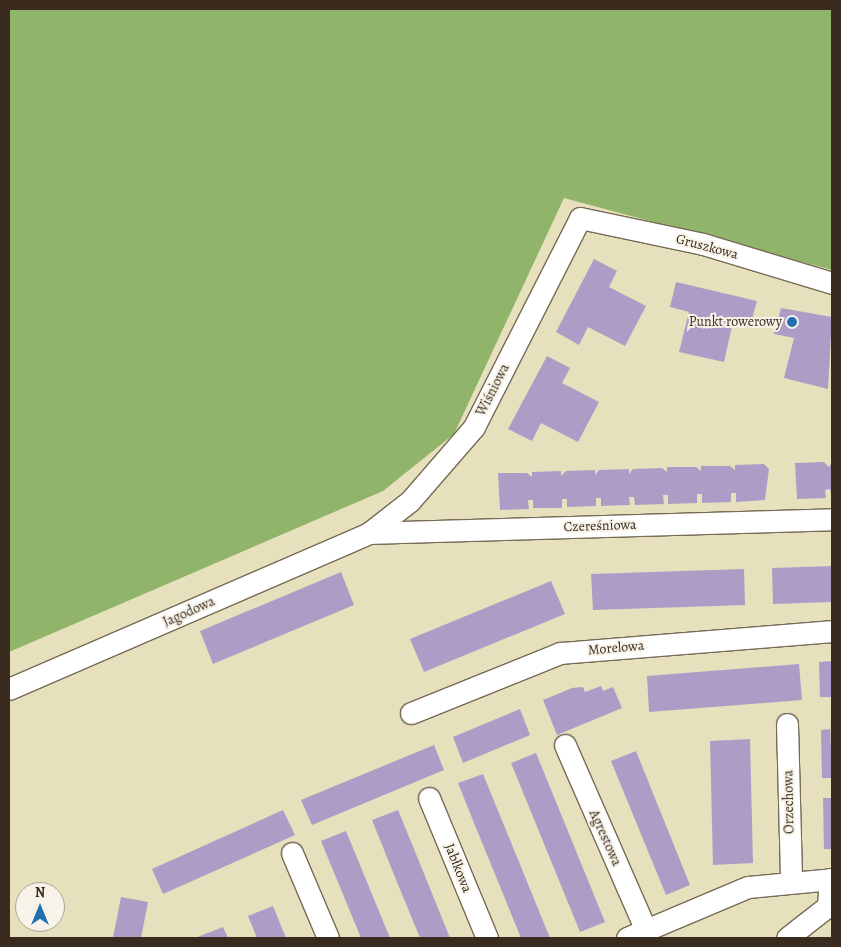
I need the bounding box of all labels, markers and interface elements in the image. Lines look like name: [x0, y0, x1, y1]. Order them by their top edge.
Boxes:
street label: Gruszkowa: [674, 231, 740, 263]
place label: Punkt rowerowy: [689, 314, 782, 330]
marker: Punkt rowerowy: [786, 316, 798, 328]
street label: Wiśniowa: [473, 361, 513, 419]
street label: Czereśniowa: [563, 516, 637, 536]
street label: Jagodowa: [160, 593, 218, 631]
street label: Morelowa: [587, 637, 645, 659]
street label: Orzechowa: [780, 770, 798, 834]
street label: Agrestowa: [585, 807, 625, 869]
street label: Jabłkowa: [441, 841, 475, 895]
north arrow: [15, 882, 65, 932]
text: N: [35, 883, 45, 902]

